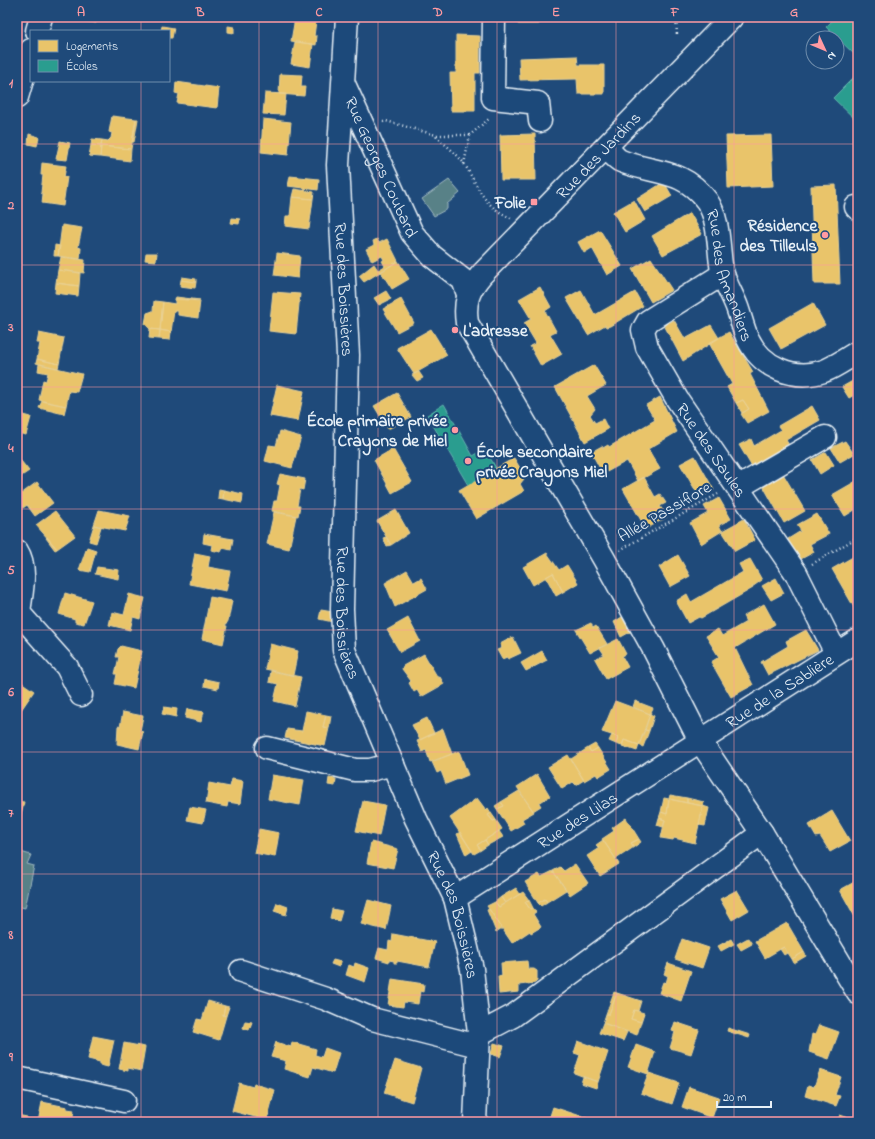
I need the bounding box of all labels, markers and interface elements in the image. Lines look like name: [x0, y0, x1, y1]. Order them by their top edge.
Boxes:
text: A: [77, 3, 85, 22]
text: B: [195, 3, 205, 22]
text: C: [315, 3, 323, 22]
text: D: [432, 3, 443, 22]
text: E: [552, 3, 560, 22]
text: F: [670, 3, 680, 22]
text: G: [790, 3, 798, 22]
legend: [30, 30, 170, 82]
north arrow: [805, 30, 845, 70]
text: Logements: [66, 38, 118, 57]
text: N: [823, 48, 840, 64]
text: Écoles: [66, 58, 98, 76]
text: 1: [9, 74, 14, 93]
street label: Rue Georges Coubard: [337, 93, 424, 242]
street label: Rue des Jardins: [551, 107, 647, 206]
place label: Folie: [494, 191, 527, 216]
text: 2: [7, 196, 15, 215]
marker: Folie: [529, 197, 539, 207]
street label: Rue des Amandiers: [699, 206, 759, 346]
place label: Résidence des Tilleuls: [740, 214, 818, 259]
street label: Rue des Boissières: [327, 222, 359, 357]
marker: Résidence des Tilleuls: [820, 230, 830, 240]
text: 3: [7, 318, 14, 337]
place label: L'adresse: [463, 319, 529, 344]
marker: L'adresse: [450, 325, 460, 335]
street label: Rue des Saules: [669, 398, 752, 503]
place label: École primaire privée Crayons de Miel: [307, 409, 448, 456]
marker: École primaire privée Crayons de Miel: [450, 425, 460, 435]
text: 4: [7, 439, 14, 458]
place label: École secondaire privée Crayons Miel: [476, 440, 607, 487]
marker: École secondaire privée Crayons Miel: [463, 456, 473, 466]
street label: Allée Passiflore: [613, 475, 717, 549]
street label: Rue des Boissières: [328, 546, 366, 683]
text: 5: [7, 561, 15, 580]
street label: Rue de la Sablière: [721, 648, 839, 736]
text: 6: [7, 683, 14, 702]
street label: Rue des Lilas: [533, 786, 623, 856]
text: 7: [8, 804, 14, 823]
street label: Rue des Boissières: [420, 847, 484, 980]
text: 8: [8, 926, 14, 945]
text: 9: [8, 1048, 14, 1067]
scale bar: [717, 1083, 771, 1109]
text: 20 m: [723, 1089, 746, 1107]

